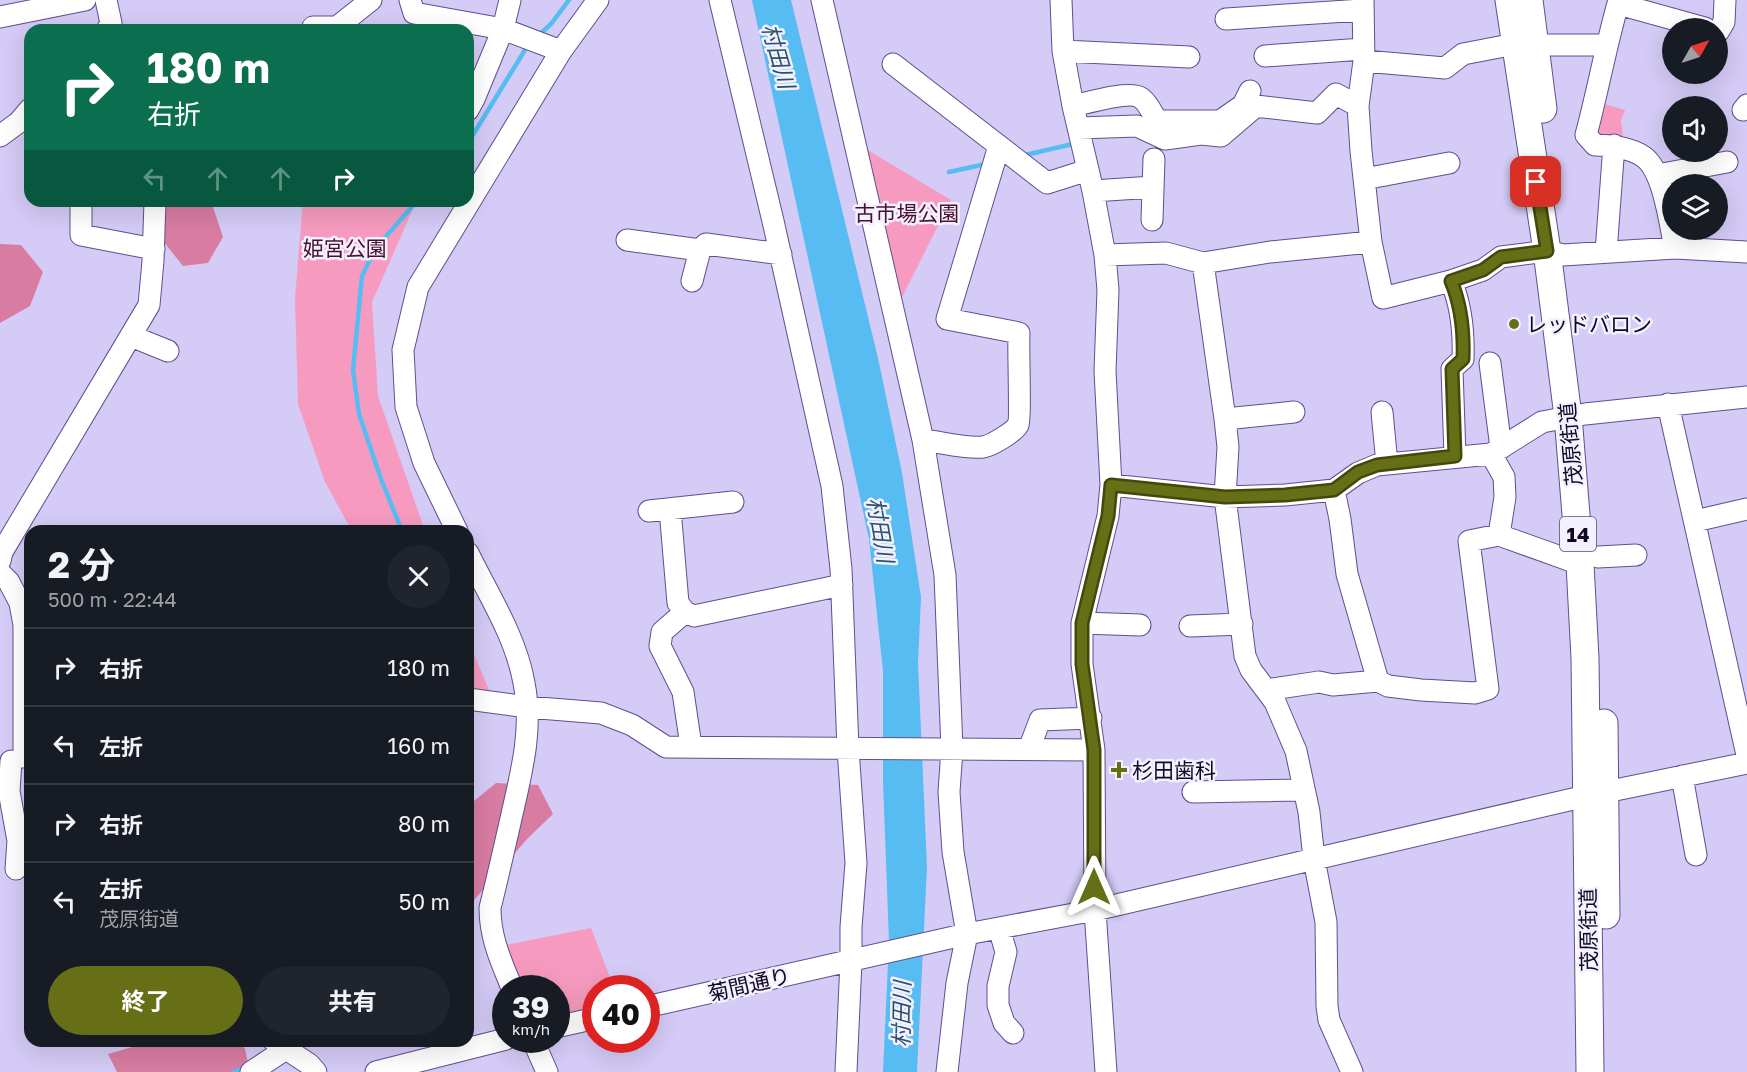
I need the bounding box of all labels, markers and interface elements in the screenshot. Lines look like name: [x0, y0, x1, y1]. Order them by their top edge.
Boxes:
north arrow: [1662, 18, 1728, 84]
map controls: [1662, 18, 1728, 240]
water label: 村田川: [757, 21, 802, 93]
text: 180 m: [147, 42, 270, 92]
icon: right: [48, 48, 126, 126]
button: sound: [1662, 96, 1728, 162]
text: 右折: [147, 98, 201, 130]
pin: [1510, 156, 1561, 207]
icon: left: [138, 162, 171, 195]
icon: ahead: [201, 162, 234, 195]
icon: ahead: [264, 162, 297, 195]
icon: right: [327, 162, 360, 195]
icon: arrive: [1519, 165, 1552, 198]
button: layers: [1662, 174, 1728, 240]
park label: 古市場公園: [855, 200, 960, 226]
park label: 姫宮公園: [303, 235, 387, 261]
place label: レッドバロン: [1526, 311, 1652, 337]
marker: レッドバロン: [1507, 317, 1521, 331]
street label: 茂原街道: [1553, 401, 1587, 487]
water label: 村田川: [862, 495, 900, 567]
road number: 14: [1560, 517, 1596, 551]
text: 2 分: [48, 543, 115, 586]
button: close: [387, 545, 450, 608]
text: 500 m · 22:44: [48, 587, 177, 611]
icon: right: [48, 651, 81, 684]
text: 180 m: [387, 654, 450, 681]
text: 右折: [99, 655, 143, 682]
icon: left: [48, 729, 81, 762]
text: 160 m: [387, 732, 450, 759]
text: 左折: [99, 733, 143, 760]
place label: 杉田歯科: [1132, 757, 1216, 783]
marker: 杉田歯科: [1110, 761, 1128, 779]
icon: right: [48, 807, 81, 840]
text: 80 m: [398, 810, 450, 837]
text: 右折: [99, 811, 143, 838]
position arrow: [1062, 855, 1126, 919]
text: 左折: [99, 875, 143, 902]
icon: left: [48, 885, 81, 918]
text: 50 m: [399, 888, 450, 915]
street label: 茂原街道: [1574, 888, 1602, 972]
text: 茂原街道: [99, 906, 179, 930]
street label: 菊間通り: [705, 962, 793, 1006]
button: 終了: [48, 966, 243, 1035]
button: 共有: [255, 966, 450, 1035]
speed limit sign: 40: [582, 975, 660, 1053]
water label: 村田川: [887, 979, 915, 1047]
text: 39: [512, 989, 550, 1025]
text: km/h: [512, 1020, 550, 1038]

